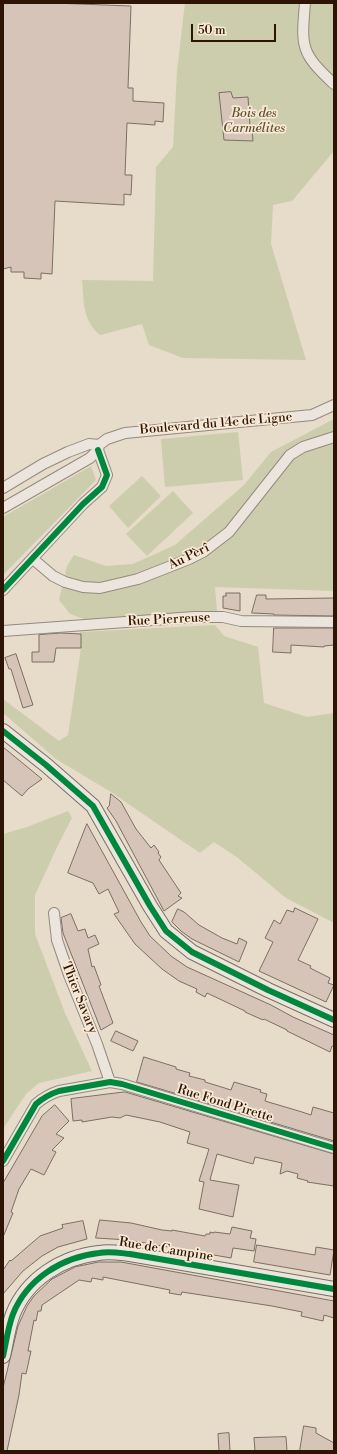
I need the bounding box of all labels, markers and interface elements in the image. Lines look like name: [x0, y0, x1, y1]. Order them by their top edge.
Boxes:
scale bar: [193, 16, 278, 42]
text: 50 m: [198, 23, 226, 38]
park label: Bois des Carmélites: [223, 106, 285, 137]
street label: Boulevard du 14e de Ligne: [139, 410, 293, 438]
street label: Au Pèrî: [166, 540, 212, 574]
street label: Rue Pierreuse: [127, 610, 211, 630]
street label: Thier Savary: [58, 960, 100, 1036]
street label: Rue Fond Pirette: [175, 1082, 275, 1126]
street label: Rue de Campine: [118, 1235, 214, 1265]

